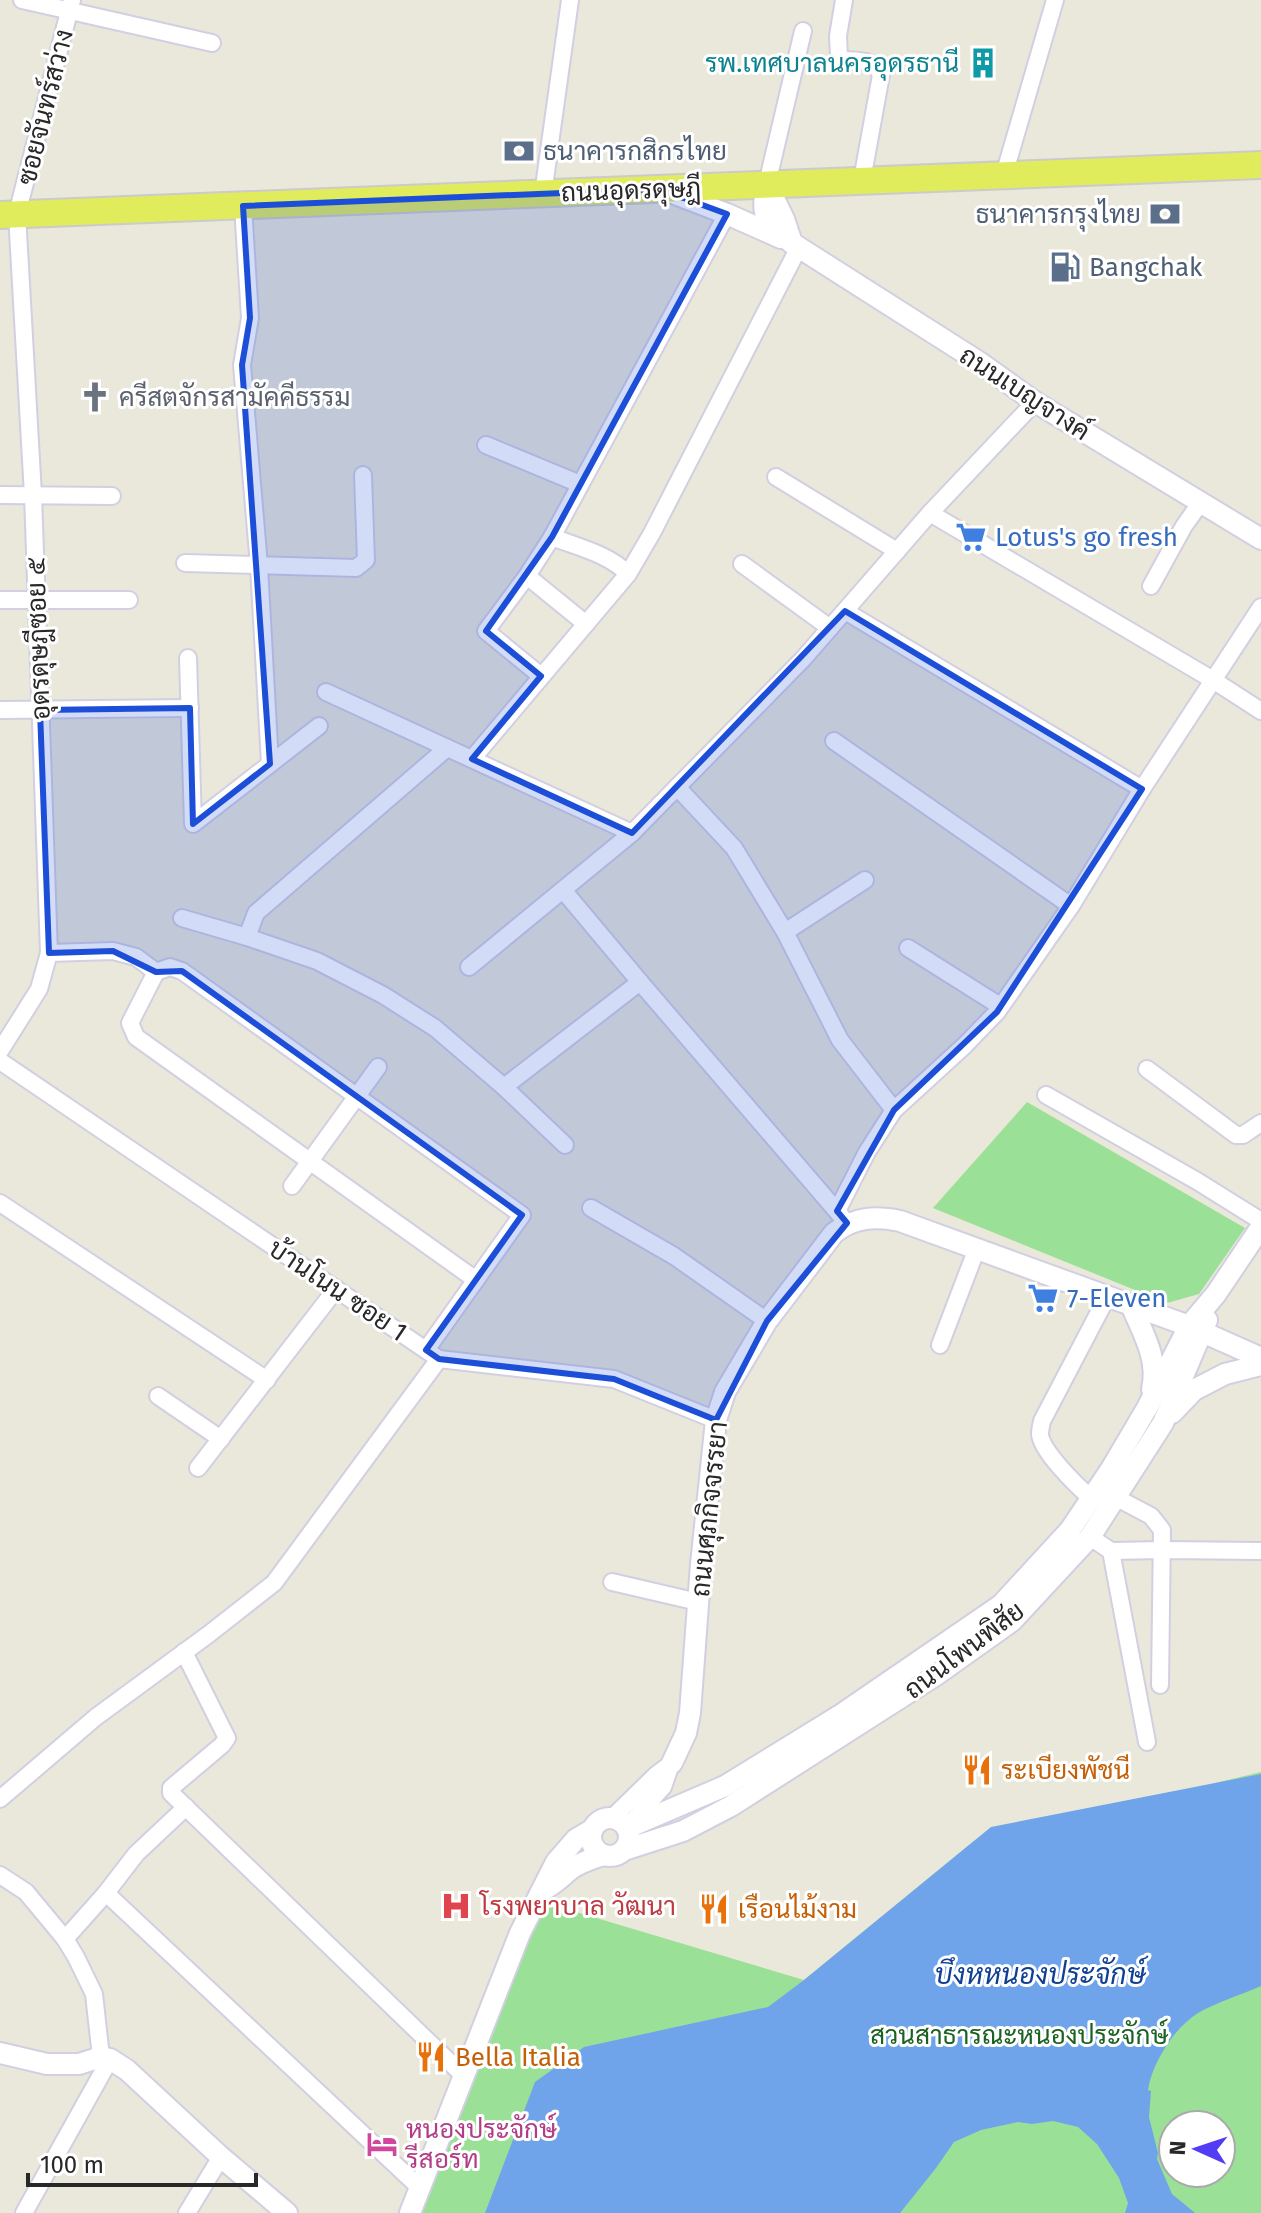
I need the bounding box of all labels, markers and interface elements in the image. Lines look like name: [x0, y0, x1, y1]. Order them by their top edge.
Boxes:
street label: ซอยจันทร์สว่าง: [9, 25, 80, 188]
building icon: รพ.เทศบาลนครอุดรธานี: [966, 46, 1000, 80]
place label: รพ.เทศบาลนครอุดรธานี: [705, 47, 959, 81]
bank icon: ธนาคารกสิกรไทย: [502, 134, 536, 168]
place label: ธนาคารกสิกรไทย: [543, 135, 727, 167]
street label: ถนนอุดรดุษฎี: [560, 172, 702, 210]
bank icon: ธนาคารกรุงไทย: [1148, 197, 1182, 231]
place label: ธนาคารกรุงไทย: [975, 198, 1141, 232]
fuel station icon: Bangchak: [1048, 250, 1082, 284]
place label: Bangchak: [1089, 252, 1203, 283]
street label: ถนนเบญจางค์: [954, 338, 1097, 447]
church icon: ครีสตจักรสามัคคีธรรม: [78, 380, 112, 414]
place label: ครีสตจักรสามัคคีธรรม: [119, 381, 350, 413]
supermarket icon: Lotus's go fresh: [954, 520, 988, 554]
place label: Lotus's go fresh: [995, 522, 1178, 553]
street label: อุดรดุษฎีซอย ๕: [19, 557, 59, 721]
street label: บ้านโนน ซอย 1: [263, 1232, 413, 1348]
supermarket icon: 7-Eleven: [1026, 1281, 1060, 1315]
place label: 7-Eleven: [1067, 1283, 1166, 1314]
street label: ถนนศุภกิจจรรยา: [685, 1420, 736, 1599]
street label: ถนนโพนพิสัย: [898, 1594, 1030, 1706]
restaurant icon: ระเบียงพัชนี: [960, 1753, 994, 1787]
place label: ระเบียงพัชนี: [1001, 1754, 1130, 1786]
hospital icon: โรงพยาบาล วัฒนา: [439, 1889, 473, 1923]
place label: โรงพยาบาล วัฒนา: [478, 1890, 676, 1922]
restaurant icon: เรือนไม้งาม: [697, 1892, 731, 1926]
place label: เรือนไม้งาม: [738, 1893, 857, 1925]
water label: บึงหหนองประจักษ์: [935, 1955, 1149, 1991]
park label: สวนสาธารณะหนองประจักษ์: [870, 2018, 1168, 2051]
restaurant icon: Bella Italia: [414, 2040, 448, 2074]
place label: Bella Italia: [455, 2042, 581, 2073]
north arrow: [1157, 2109, 1237, 2189]
place label: หนองประจักษ์ รีสอร์ท: [405, 2112, 557, 2175]
hotel icon: หนองประจักษ์ รีสอร์ท: [365, 2127, 399, 2161]
scale bar: [28, 2137, 256, 2187]
text: N: [1164, 2140, 1191, 2156]
text: 100 m: [40, 2151, 104, 2179]

